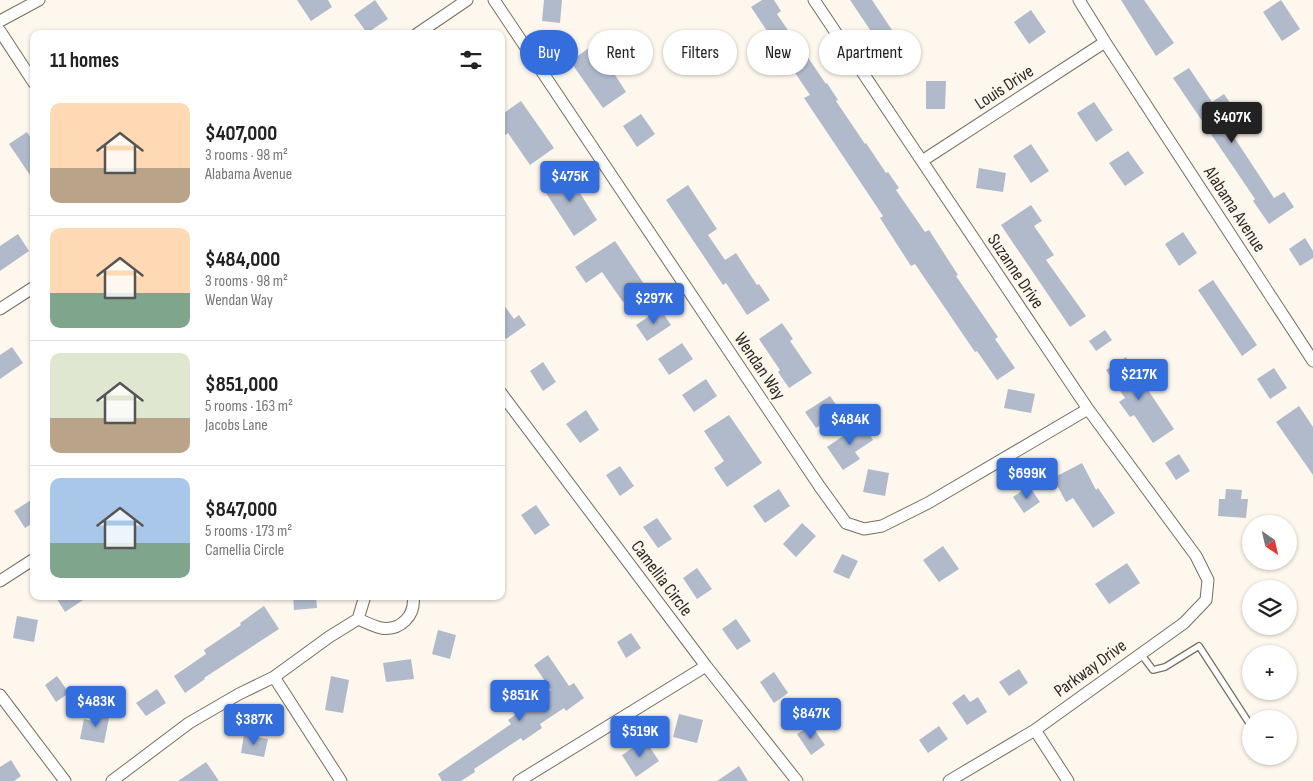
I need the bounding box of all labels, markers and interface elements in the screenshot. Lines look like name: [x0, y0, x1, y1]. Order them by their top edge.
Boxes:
chip: Buy: [520, 30, 578, 75]
chip: Rent: [588, 30, 653, 75]
chip: Filters: [663, 30, 737, 75]
chip: New: [747, 30, 809, 75]
chip: Apartment: [819, 30, 921, 75]
icon: filters: [457, 46, 485, 74]
text: 11 homes: [50, 48, 119, 73]
street label: Louis Drive: [971, 61, 1037, 114]
pin: $407K: [1197, 102, 1267, 144]
text: $407K: [1213, 108, 1251, 127]
text: $407,000: [205, 121, 277, 146]
icon: home: [90, 123, 150, 183]
text: 3 rooms · 98 m²: [205, 146, 288, 165]
pin: $475K: [535, 160, 605, 203]
street label: Alabama Avenue: [1199, 162, 1270, 256]
text: Alabama Avenue: [205, 165, 292, 184]
text: $475K: [551, 167, 589, 186]
street label: Suzanne Drive: [983, 230, 1048, 313]
text: $484,000: [205, 247, 280, 272]
icon: home: [90, 248, 150, 308]
text: 3 rooms · 98 m²: [205, 272, 288, 291]
pin: $297K: [619, 282, 689, 325]
text: $297K: [635, 289, 673, 308]
text: Wendan Way: [205, 291, 273, 310]
street label: Wendan Way: [730, 329, 790, 404]
pin: $217K: [1104, 358, 1174, 401]
text: $217K: [1121, 365, 1157, 384]
text: $851,000: [205, 372, 278, 397]
icon: home: [90, 373, 150, 433]
text: 5 rooms · 163 m²: [205, 397, 293, 416]
pin: $484K: [815, 404, 885, 446]
text: $484K: [831, 410, 869, 429]
text: Jacobs Lane: [205, 416, 268, 435]
pin: $699K: [992, 458, 1062, 500]
text: $699K: [1008, 464, 1046, 483]
text: $847,000: [205, 497, 277, 522]
icon: home: [90, 498, 150, 558]
north arrow: [1242, 515, 1298, 570]
map controls: [1242, 515, 1297, 765]
text: 5 rooms · 173 m²: [205, 522, 292, 541]
street label: Camellia Circle: [626, 536, 697, 620]
text: Camellia Circle: [205, 541, 284, 560]
button: layers: [1242, 580, 1297, 635]
street label: Parkway Drive: [1050, 635, 1131, 702]
button: +: [1242, 645, 1297, 700]
pin: $851K: [485, 680, 555, 722]
pin: $483K: [61, 686, 131, 728]
text: $851K: [501, 686, 539, 705]
text: $483K: [77, 692, 115, 711]
pin: $847K: [776, 698, 846, 740]
pin: $387K: [219, 704, 289, 746]
text: $847K: [792, 704, 830, 723]
text: $387K: [235, 710, 273, 729]
button: −: [1242, 710, 1297, 765]
pin: $519K: [605, 716, 675, 758]
text: $519K: [622, 722, 658, 741]

